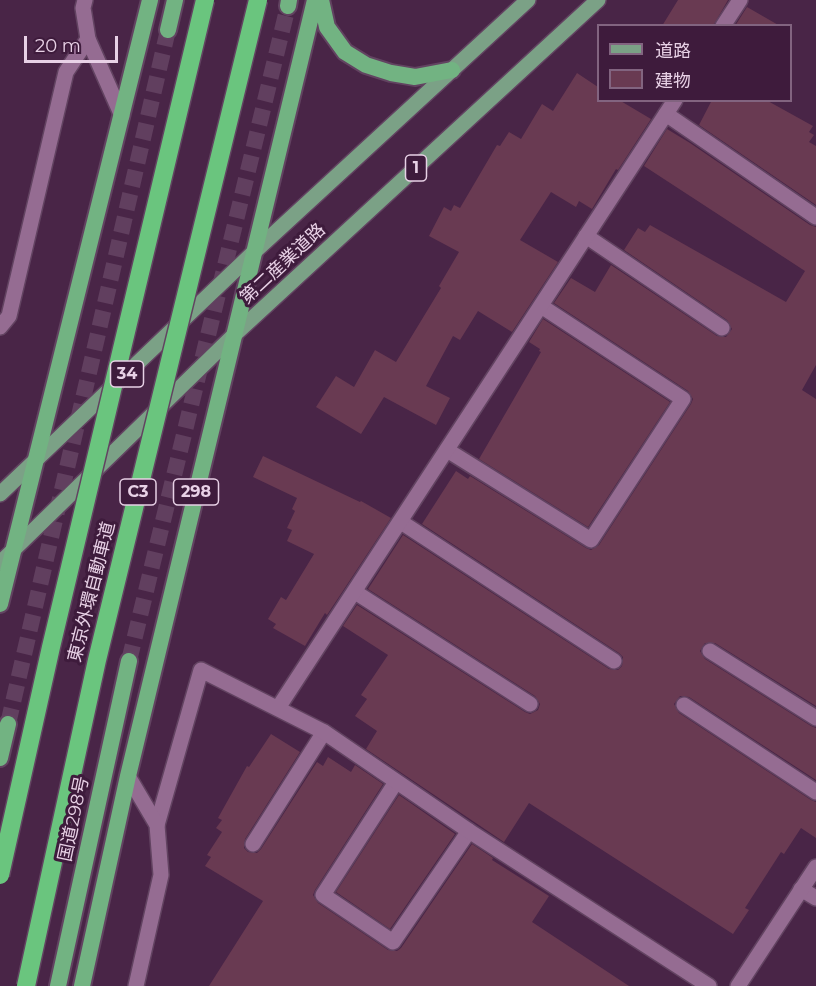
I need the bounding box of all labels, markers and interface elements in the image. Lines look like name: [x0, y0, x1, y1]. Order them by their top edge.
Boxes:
scale bar: [27, 24, 122, 62]
legend: [597, 24, 792, 102]
text: 20 m: [35, 35, 81, 57]
text: 道路: [655, 40, 691, 62]
text: 建物: [655, 70, 691, 92]
road number: 1: [406, 155, 426, 181]
street label: 第二産業道路: [236, 219, 330, 309]
road number: 34: [110, 361, 144, 387]
road number: C3: [120, 479, 156, 505]
road number: 298: [174, 479, 218, 505]
street label: 東京外環自動車道: [64, 520, 120, 664]
street label: 国道298号: [54, 774, 94, 864]

